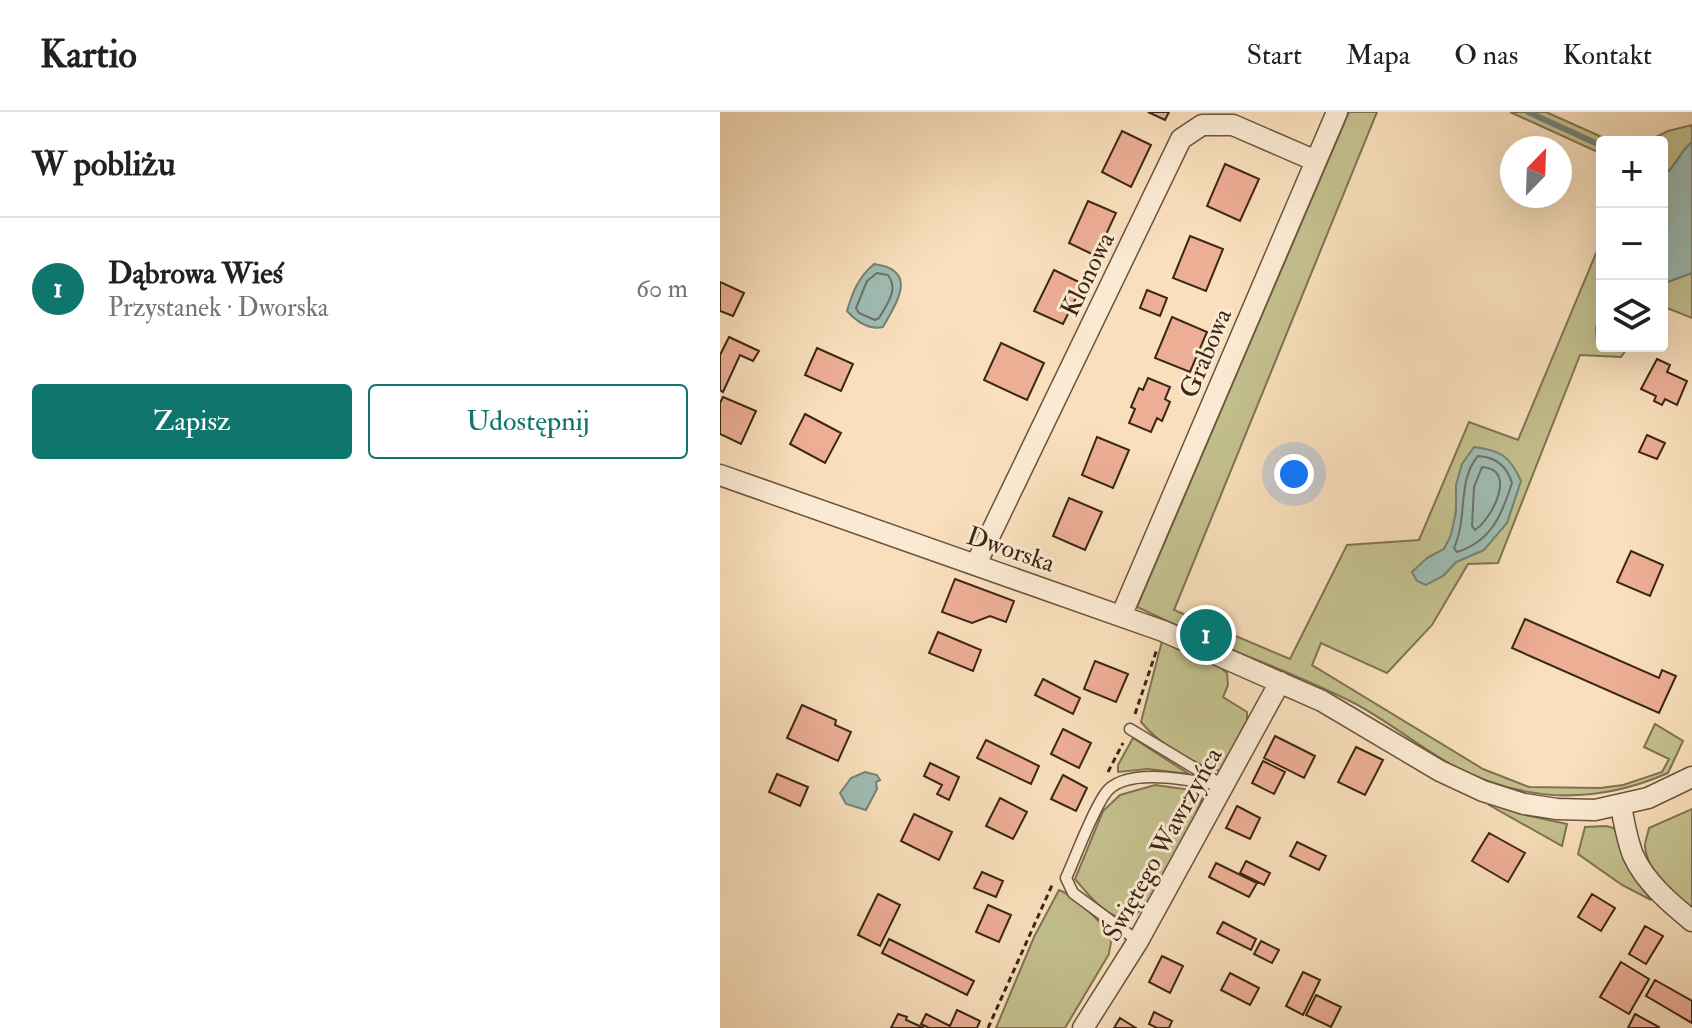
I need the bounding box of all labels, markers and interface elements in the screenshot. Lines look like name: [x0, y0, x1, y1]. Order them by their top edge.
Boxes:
text: Kartio: [40, 31, 137, 79]
text: Start: [1246, 38, 1302, 73]
text: Mapa: [1346, 38, 1410, 73]
text: O nas: [1454, 38, 1518, 73]
text: Kontakt: [1562, 38, 1652, 73]
north arrow: [1500, 136, 1572, 208]
map controls: [1596, 136, 1668, 352]
button: +: [1596, 136, 1668, 208]
text: W pobliżu: [32, 143, 176, 186]
button: −: [1596, 208, 1668, 280]
street label: Klonowa: [1054, 227, 1122, 322]
text: Dąbrowa Wieś: [108, 255, 283, 292]
text: 1: [53, 273, 63, 305]
text: 60 m: [636, 273, 688, 305]
button: layers: [1596, 280, 1668, 352]
text: Przystanek · Dworska: [108, 292, 329, 324]
street label: Grabowa: [1173, 304, 1239, 403]
button: Zapisz: [32, 384, 352, 459]
button: Udostępnij: [368, 384, 688, 459]
your location: [1274, 454, 1314, 494]
street label: Dworska: [962, 520, 1059, 580]
pin: 1: [1180, 605, 1232, 665]
street label: Świętego Wawrzyńca: [1095, 741, 1230, 947]

